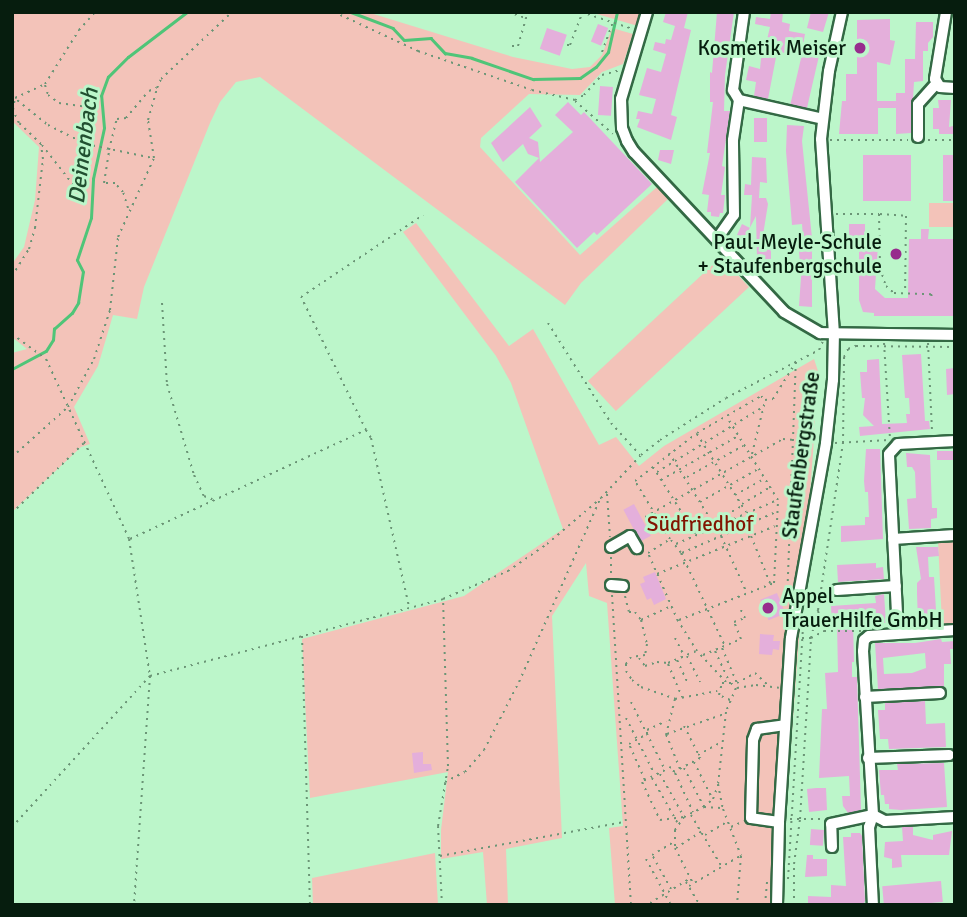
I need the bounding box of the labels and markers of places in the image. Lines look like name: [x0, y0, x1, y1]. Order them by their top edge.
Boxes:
place label: Kosmetik Meiser: [698, 35, 846, 61]
marker: Kosmetik Meiser: [852, 40, 868, 56]
place label: Paul-Meyle-Schule + Staufenbergschule: [697, 229, 882, 279]
marker: Paul-Meyle-Schule + Staufenbergschule: [888, 246, 904, 262]
place label: Appel TrauerHilfe GmbH: [782, 583, 943, 633]
marker: Appel TrauerHilfe GmbH: [760, 600, 776, 616]

